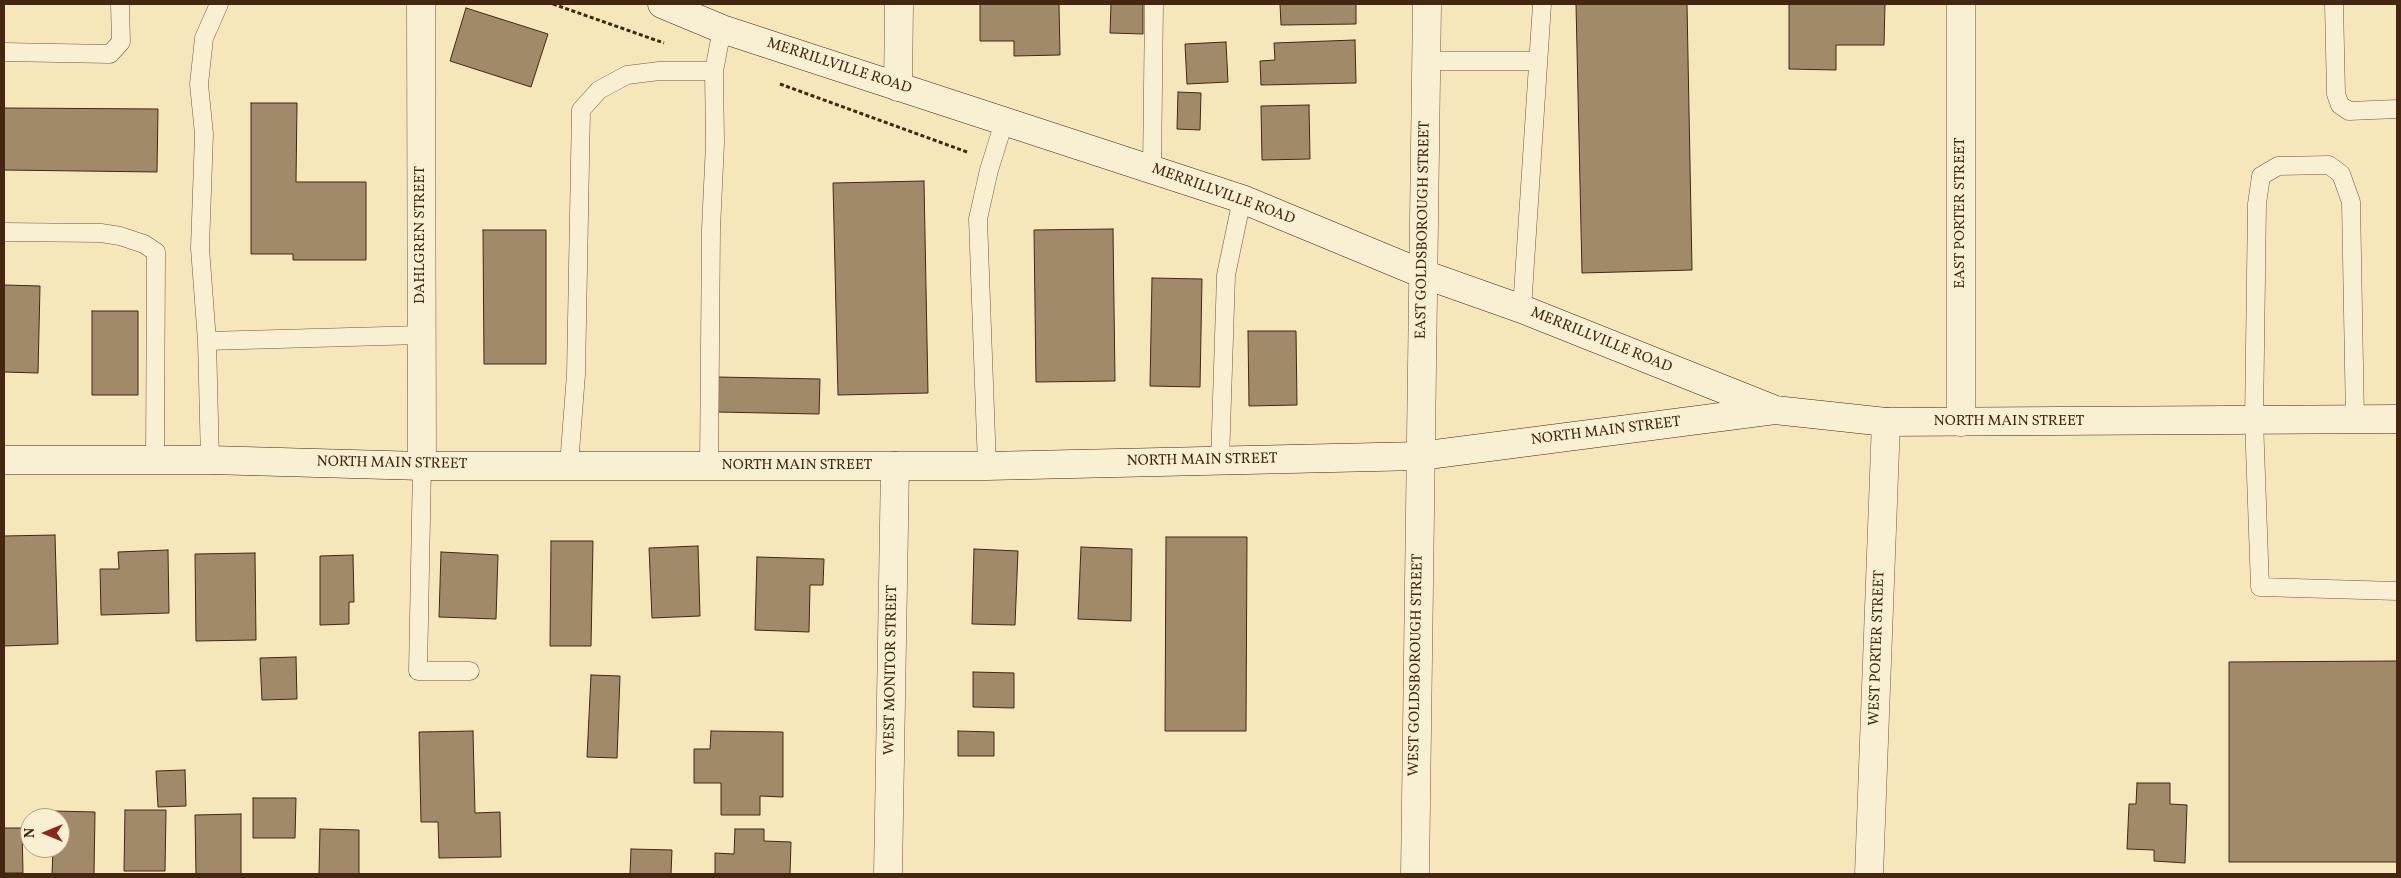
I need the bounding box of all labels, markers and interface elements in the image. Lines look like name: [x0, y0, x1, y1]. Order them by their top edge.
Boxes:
street label: MERRILLVILLE ROAD: [764, 35, 914, 99]
street label: EAST GOLDSBOROUGH STREET: [1413, 121, 1435, 339]
street label: EAST PORTER STREET: [1952, 137, 1970, 289]
street label: MERRILLVILLE ROAD: [1149, 161, 1297, 229]
street label: DAHLGREN STREET: [412, 166, 430, 304]
street label: MERRILLVILLE ROAD: [1528, 304, 1674, 378]
street label: NORTH MAIN STREET: [1934, 413, 2084, 431]
street label: NORTH MAIN STREET: [1530, 414, 1682, 450]
street label: NORTH MAIN STREET: [1126, 451, 1278, 471]
street label: NORTH MAIN STREET: [316, 454, 468, 474]
street label: NORTH MAIN STREET: [722, 457, 872, 475]
street label: WEST GOLDSBOROUGH STREET: [1406, 553, 1428, 777]
street label: WEST PORTER STREET: [1866, 570, 1890, 726]
street label: WEST MONITOR STREET: [882, 585, 902, 755]
north arrow: [20, 808, 70, 858]
text: N: [21, 828, 40, 838]

